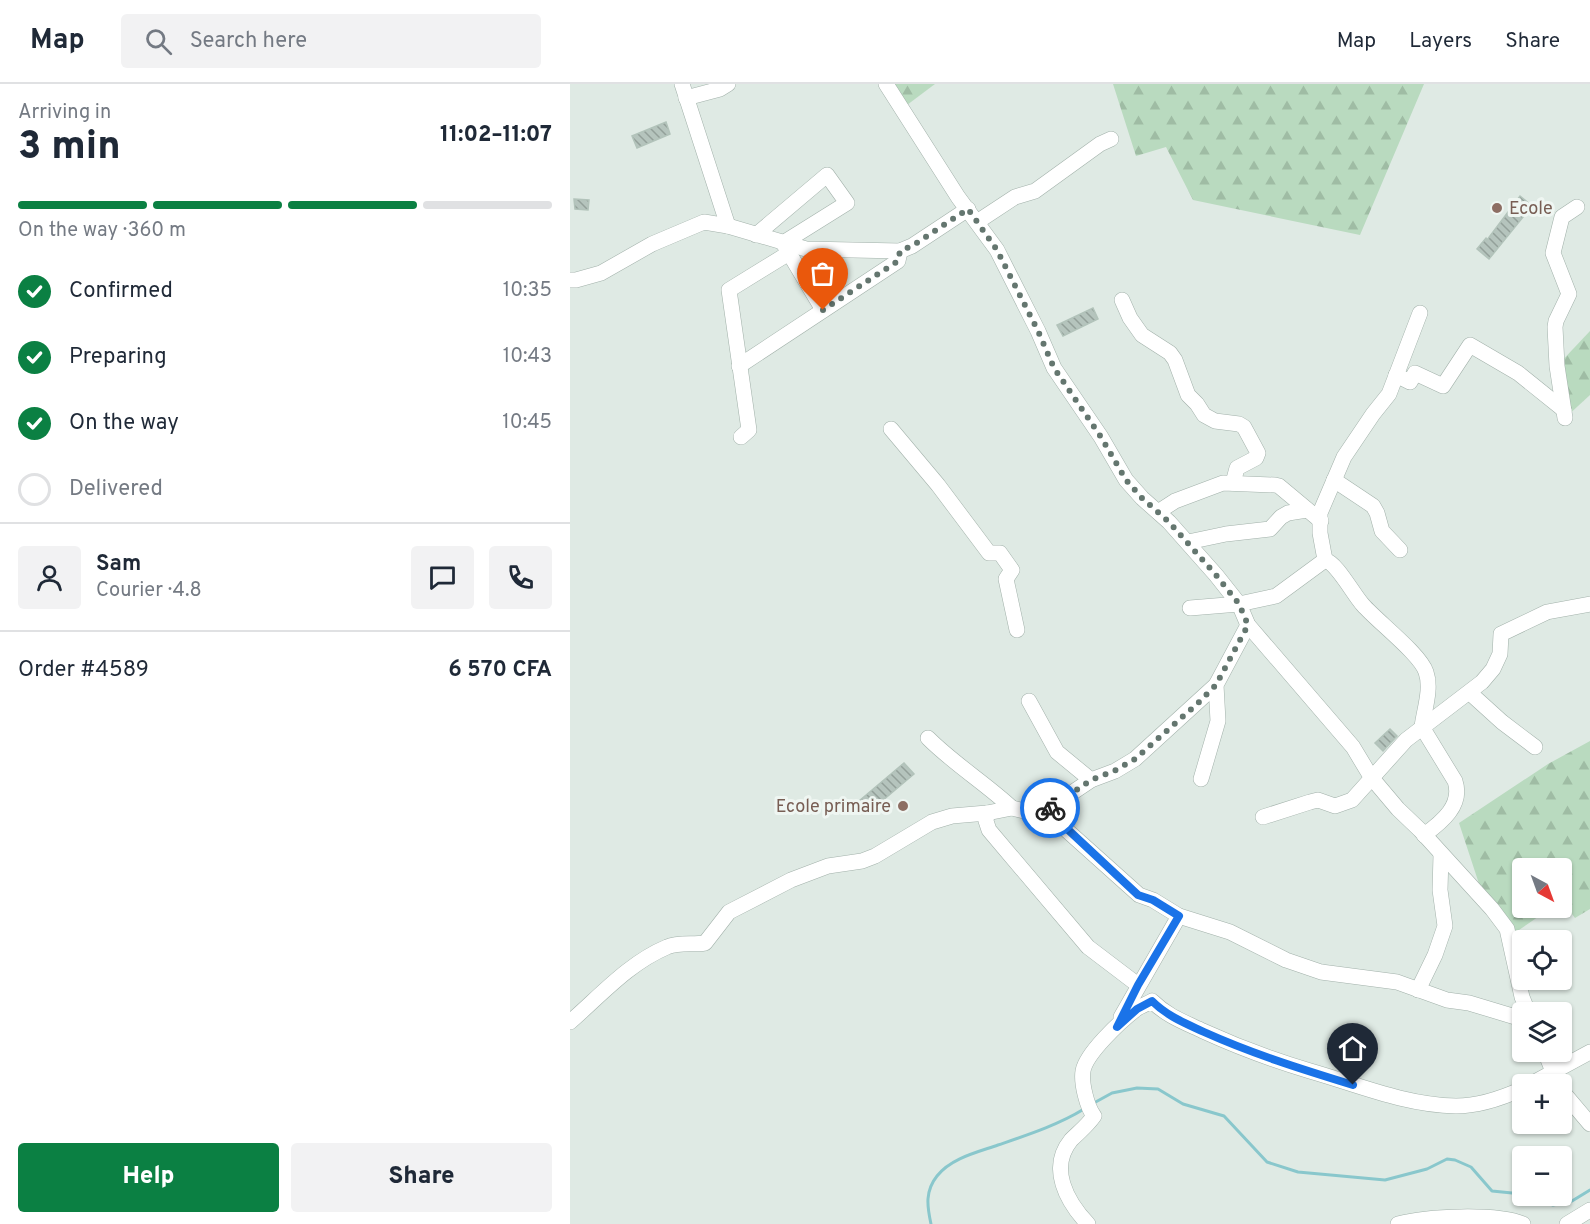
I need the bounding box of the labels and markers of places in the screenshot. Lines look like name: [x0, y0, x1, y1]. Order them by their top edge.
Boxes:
place label: Ecole: [1509, 198, 1553, 221]
marker: Ecole: [1490, 201, 1504, 215]
pin: [797, 248, 848, 310]
place label: Ecole primaire: [776, 796, 891, 819]
marker: Ecole primaire: [896, 799, 910, 813]
pin: [1327, 1023, 1378, 1085]

